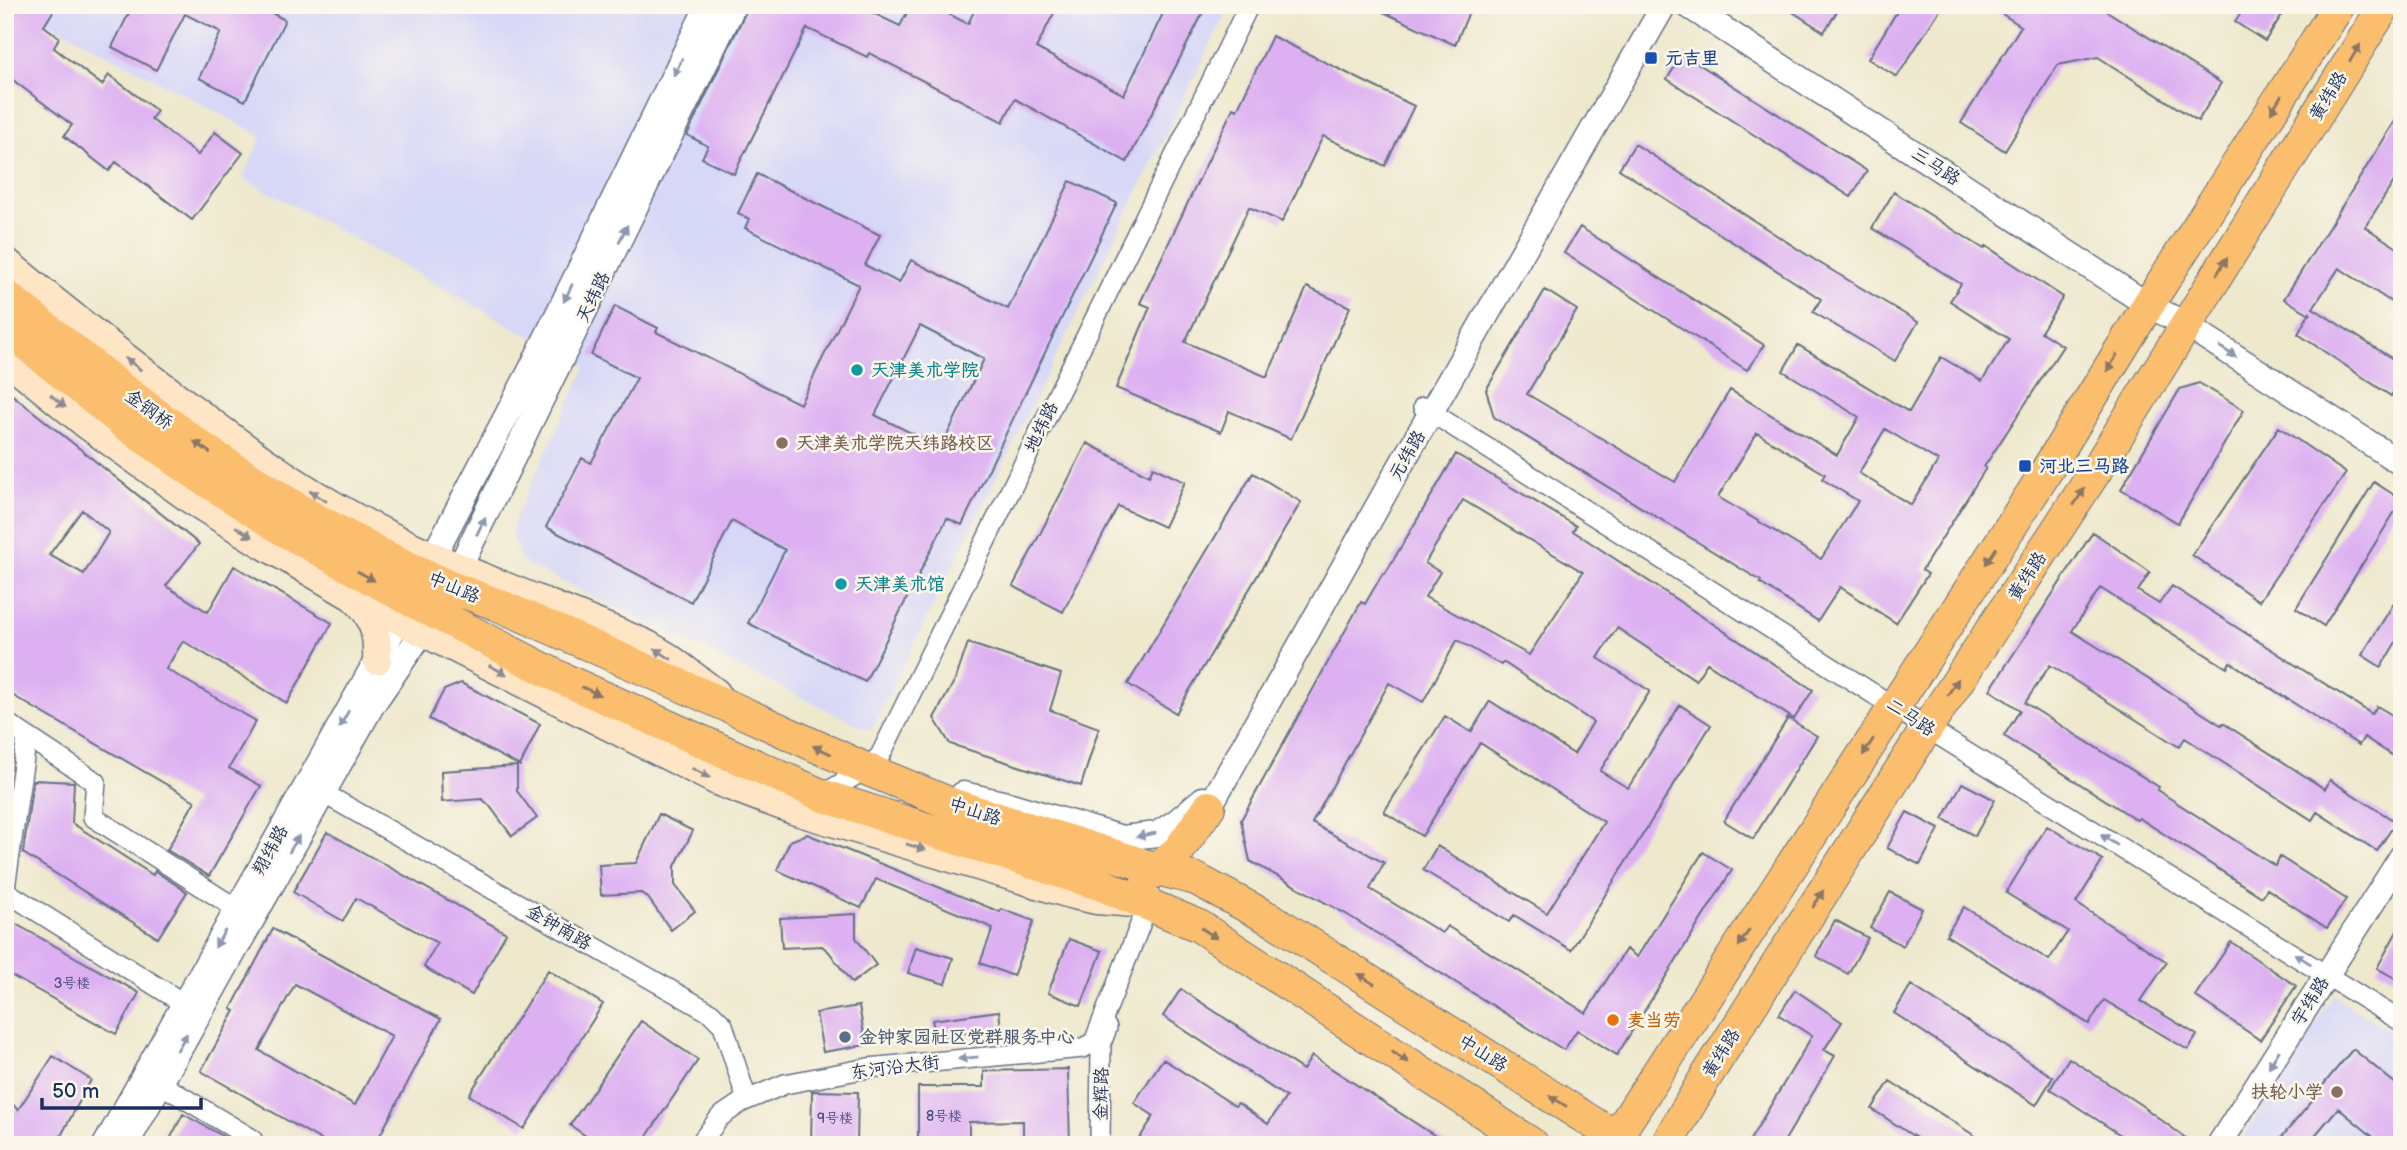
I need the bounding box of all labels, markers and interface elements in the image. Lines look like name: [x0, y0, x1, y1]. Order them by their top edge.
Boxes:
one-way arrow: [2349, 43, 2362, 62]
place label: 元吉里: [1665, 48, 1719, 69]
marker: 元吉里: [1643, 50, 1659, 66]
one-way arrow: [672, 57, 684, 77]
street label: 黄纬路: [2305, 68, 2352, 125]
one-way arrow: [2270, 95, 2283, 114]
street label: 三马路: [1907, 143, 1964, 190]
one-way arrow: [618, 224, 629, 244]
one-way arrow: [2215, 257, 2228, 276]
street label: 天纬路: [572, 268, 615, 326]
one-way arrow: [562, 283, 573, 303]
one-way arrow: [2218, 345, 2238, 358]
one-way arrow: [2106, 354, 2119, 373]
one-way arrow: [123, 357, 142, 371]
place label: 天津美术学院: [871, 360, 979, 381]
marker: 天津美术学院: [849, 362, 865, 378]
street label: 金钢桥: [121, 385, 177, 434]
one-way arrow: [49, 393, 66, 408]
street label: 地纬路: [1020, 398, 1063, 456]
street label: 元纬路: [1385, 427, 1430, 484]
place label: 天津美术学院天纬路校区: [796, 433, 994, 454]
marker: 天津美术学院天纬路校区: [774, 435, 790, 451]
one-way arrow: [193, 440, 211, 454]
place label: 河北三马路: [2039, 456, 2129, 477]
marker: 河北三马路: [2017, 458, 2033, 474]
one-way arrow: [2072, 488, 2086, 506]
one-way arrow: [308, 489, 328, 502]
one-way arrow: [475, 516, 487, 536]
one-way arrow: [234, 526, 253, 539]
one-way arrow: [1985, 546, 1998, 566]
street label: 黄纬路: [2004, 548, 2051, 605]
street label: 中山路: [425, 567, 483, 608]
one-way arrow: [357, 570, 376, 582]
place label: 天津美术馆: [855, 574, 945, 595]
marker: 天津美术馆: [833, 576, 849, 592]
one-way arrow: [653, 648, 672, 661]
one-way arrow: [488, 665, 508, 676]
one-way arrow: [1947, 677, 1960, 697]
one-way arrow: [581, 685, 601, 697]
street label: 二马路: [1882, 694, 1939, 741]
one-way arrow: [338, 710, 350, 729]
one-way arrow: [1861, 737, 1874, 757]
one-way arrow: [812, 744, 832, 756]
one-way arrow: [691, 767, 711, 778]
street label: 中山路: [946, 793, 1004, 830]
street label: 翔纬路: [248, 822, 293, 879]
one-way arrow: [1135, 830, 1157, 841]
one-way arrow: [2099, 833, 2118, 846]
one-way arrow: [288, 834, 300, 853]
one-way arrow: [906, 843, 927, 853]
one-way arrow: [1812, 890, 1825, 909]
street label: 金钟南路: [522, 900, 595, 955]
one-way arrow: [1200, 926, 1219, 939]
one-way arrow: [1738, 928, 1751, 948]
one-way arrow: [214, 929, 226, 948]
one-way arrow: [2293, 953, 2312, 965]
one-way arrow: [1356, 973, 1375, 986]
street label: 宇纬路: [2287, 973, 2334, 1030]
house number: 3号楼: [54, 975, 90, 992]
place label: 麦当劳: [1627, 1010, 1681, 1031]
marker: 麦当劳: [1605, 1012, 1621, 1028]
street label: 黄纬路: [1698, 1025, 1745, 1082]
place label: 金钟家园社区党群服务中心: [859, 1027, 1075, 1048]
marker: 金钟家园社区党群服务中心: [837, 1029, 853, 1045]
street label: 中山路: [1454, 1030, 1511, 1077]
one-way arrow: [176, 1032, 188, 1051]
one-way arrow: [2267, 1049, 2280, 1068]
one-way arrow: [1390, 1051, 1410, 1064]
street label: 东河沿大街: [849, 1052, 941, 1083]
one-way arrow: [957, 1053, 979, 1064]
scale bar: [42, 1066, 201, 1110]
street label: 金辉路: [1091, 1067, 1112, 1121]
text: 50 m: [52, 1079, 99, 1104]
place label: 扶轮小学: [2251, 1082, 2323, 1103]
marker: 扶轮小学: [2329, 1084, 2345, 1100]
one-way arrow: [1549, 1094, 1568, 1107]
house number: 8号楼: [926, 1108, 962, 1125]
house number: 9号楼: [817, 1110, 853, 1127]

